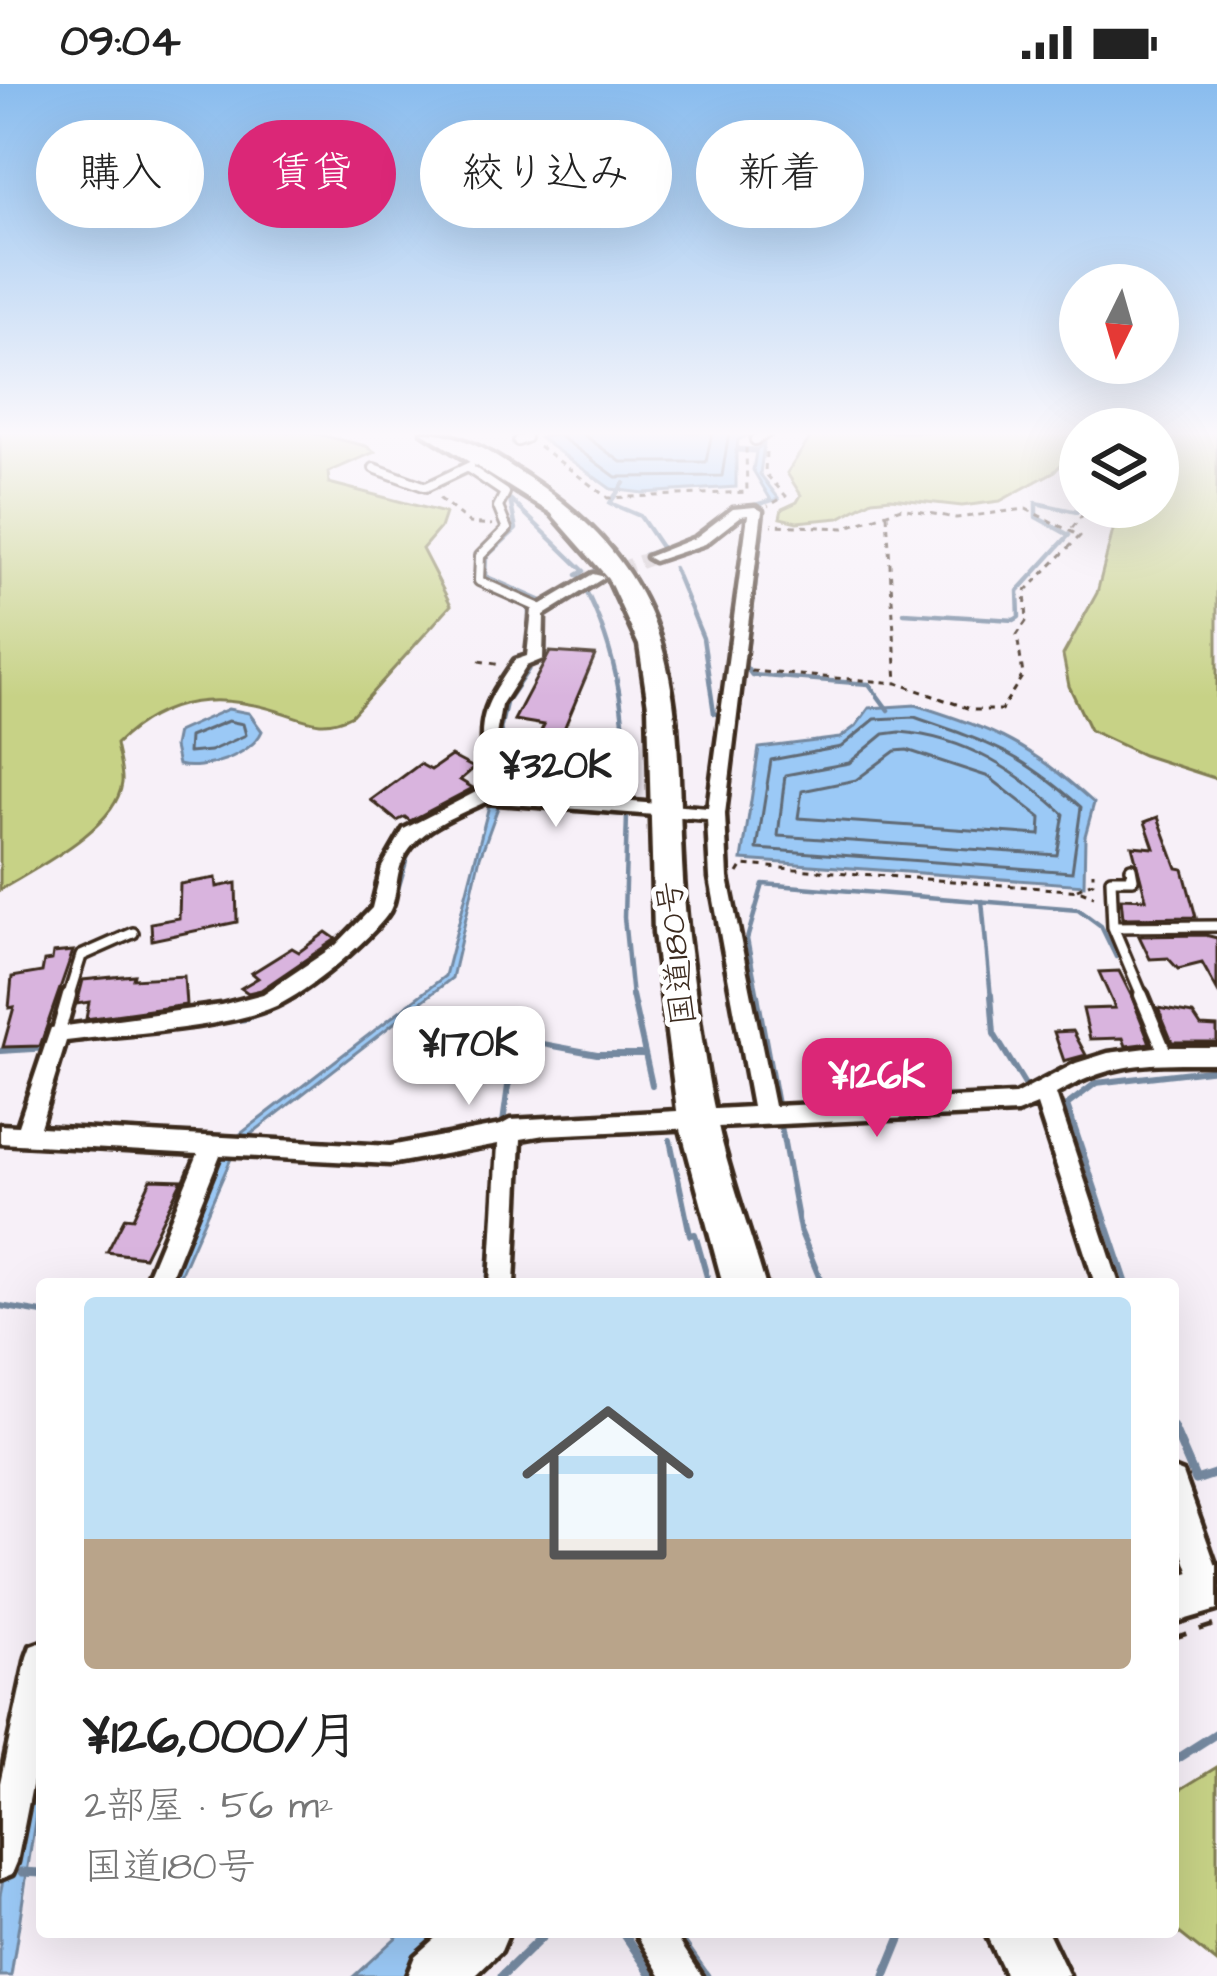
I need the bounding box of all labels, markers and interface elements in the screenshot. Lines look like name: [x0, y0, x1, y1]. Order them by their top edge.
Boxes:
text: 09:04: [60, 11, 181, 73]
chip: 購入: [36, 120, 204, 228]
chip: 賃貸: [228, 120, 396, 228]
chip: 絞り込み: [420, 120, 672, 228]
chip: 新着: [696, 120, 864, 228]
north arrow: [1059, 264, 1179, 384]
map controls: [1059, 264, 1179, 528]
button: layers: [1059, 408, 1179, 528]
pin: ¥320K: [472, 728, 640, 830]
text: ¥320K: [500, 740, 612, 794]
street label: 国道180号: [647, 878, 707, 1028]
pin: ¥170K: [385, 1006, 553, 1108]
text: ¥170K: [420, 1018, 518, 1072]
pin: ¥126K: [793, 1038, 961, 1140]
text: ¥126K: [829, 1050, 925, 1104]
icon: home: [500, 1375, 716, 1591]
text: ¥126,000/月: [84, 1702, 359, 1773]
text: 2部屋 · 56 m²: [84, 1780, 334, 1834]
text: 国道180号: [84, 1841, 256, 1895]

